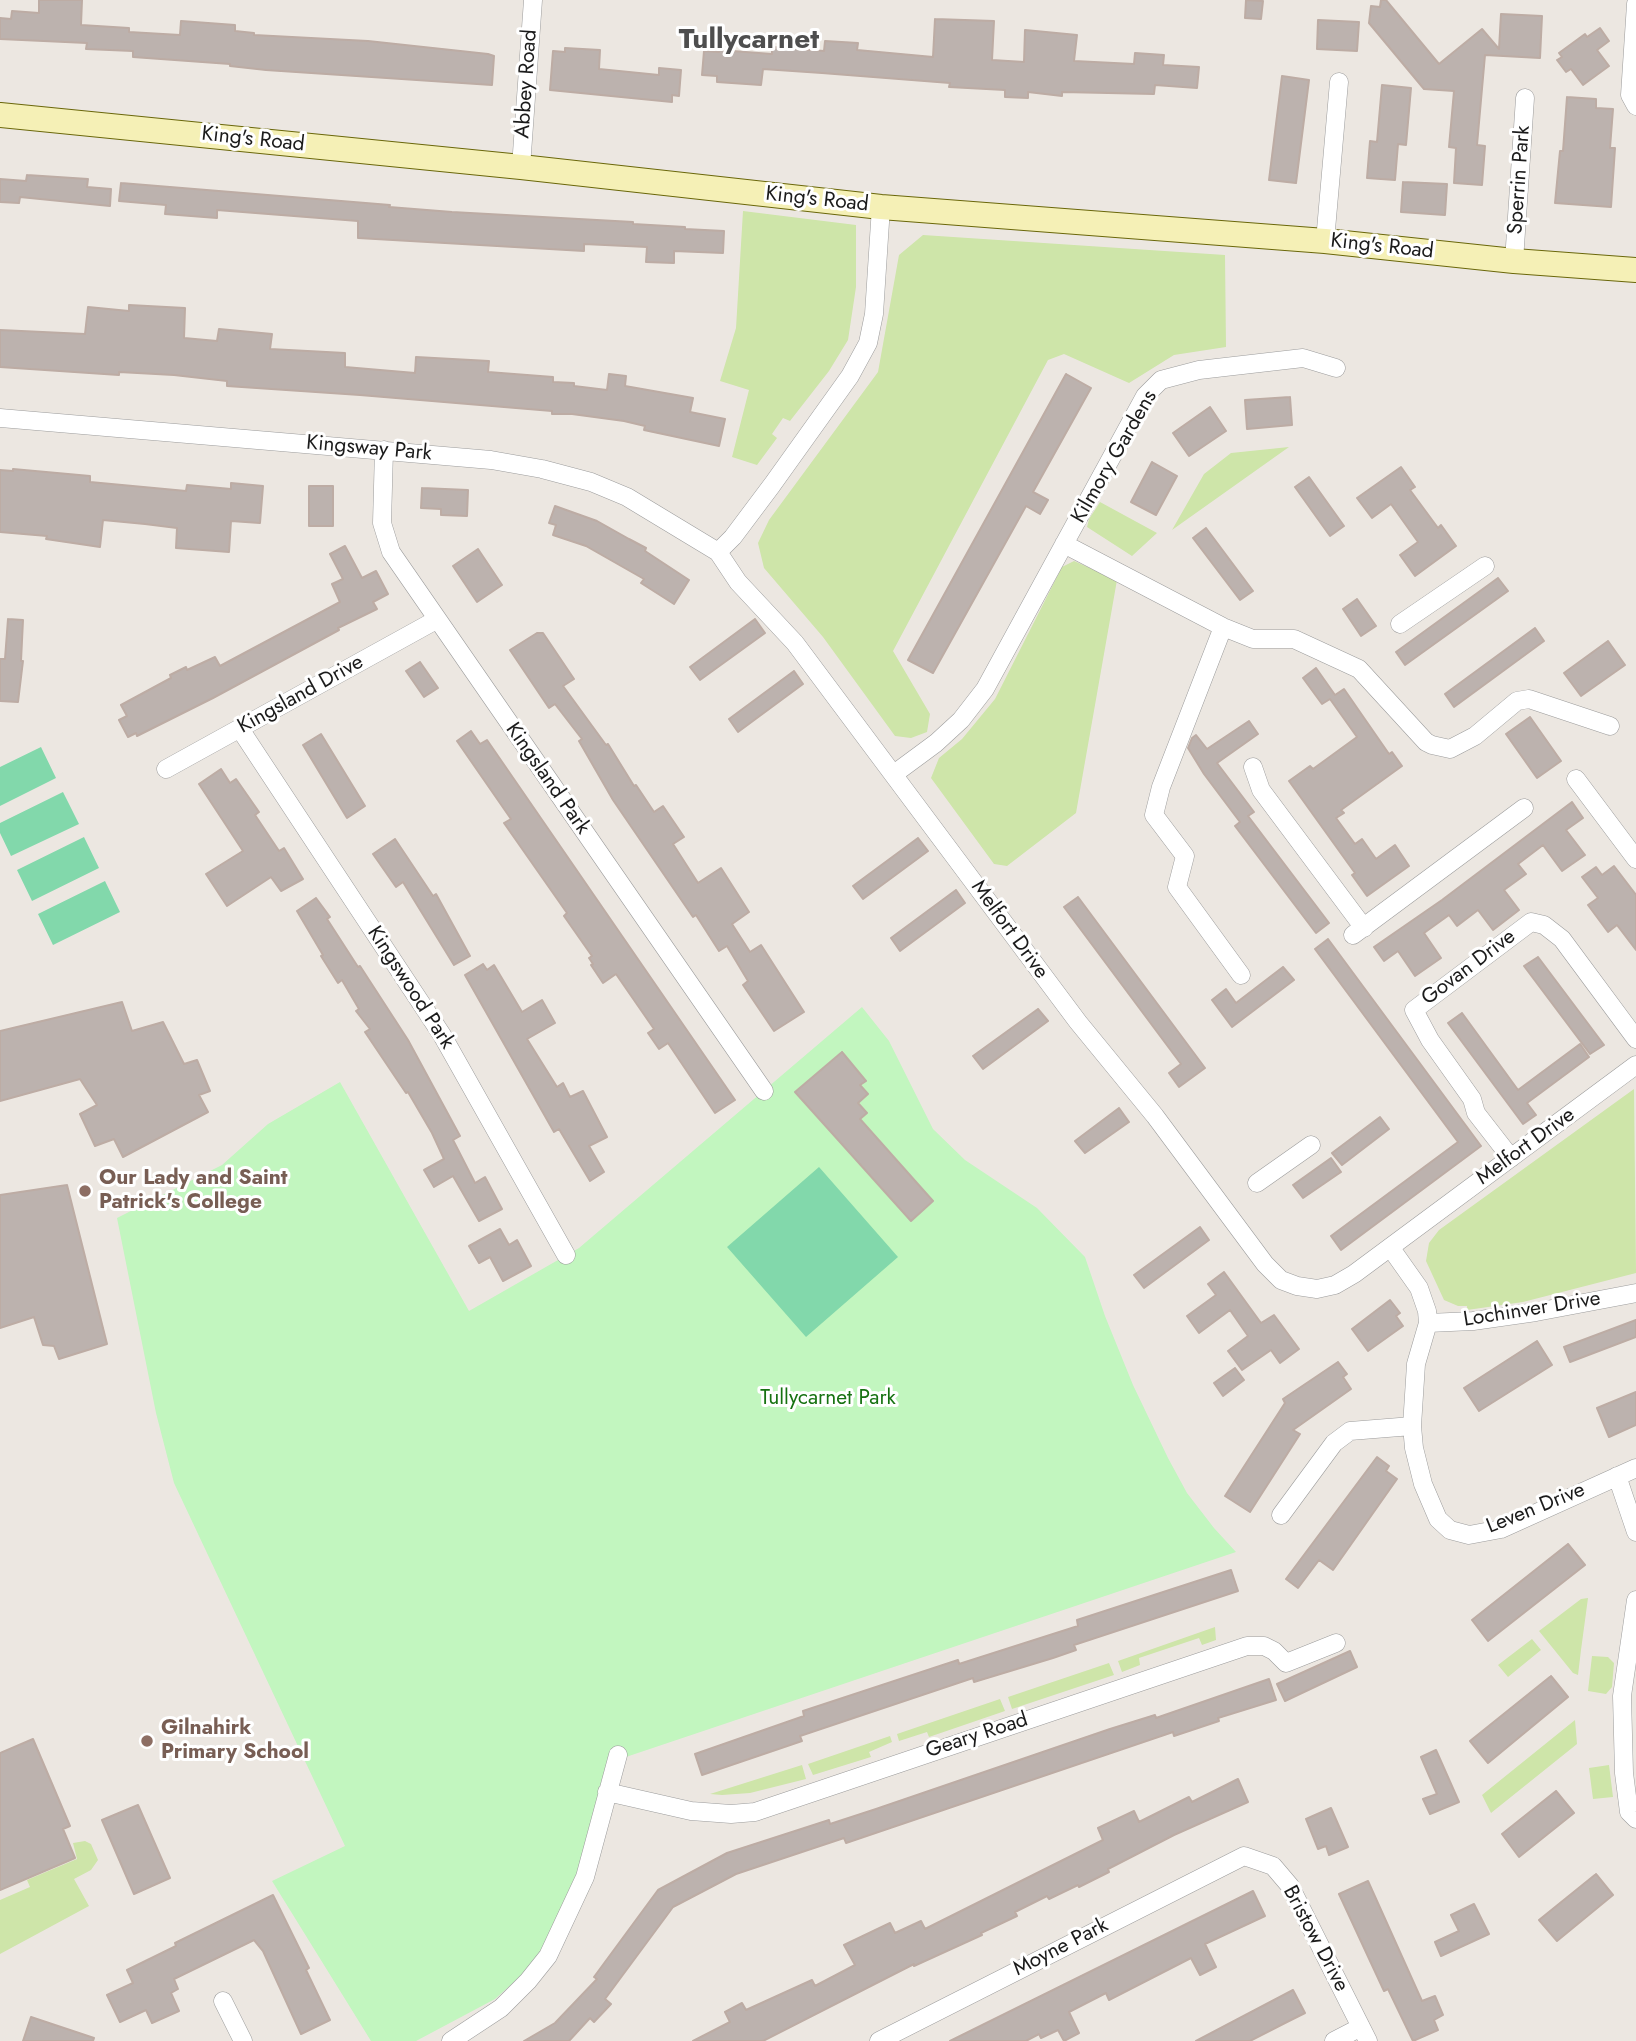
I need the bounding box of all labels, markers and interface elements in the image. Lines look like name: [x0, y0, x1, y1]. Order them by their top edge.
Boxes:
district label: Tullycarnet: [679, 24, 819, 58]
street label: Abbey Road: [511, 29, 543, 139]
street label: King's Road: [200, 122, 306, 158]
street label: Sperrin Park: [1504, 125, 1536, 235]
street label: King's Road: [764, 182, 870, 218]
street label: King's Road: [1329, 229, 1435, 265]
street label: Kilmory Gardens: [1067, 386, 1163, 528]
street label: Kingsway Park: [305, 431, 433, 467]
street label: Kingsland Drive: [234, 650, 368, 740]
street label: Kingsland Park: [499, 718, 595, 840]
street label: Melfort Drive: [965, 876, 1053, 984]
street label: Kingswood Park: [361, 922, 459, 1054]
street label: Govan Drive: [1417, 925, 1521, 1011]
street label: Melfort Drive: [1472, 1103, 1580, 1191]
place label: Our Lady and Saint Patrick's College: [99, 1166, 287, 1216]
marker: Our Lady and Saint Patrick's College: [77, 1183, 93, 1199]
street label: Lochinver Drive: [1462, 1287, 1602, 1333]
park label: Tullycarnet Park: [760, 1386, 896, 1412]
street label: Leven Drive: [1483, 1478, 1589, 1540]
street label: Geary Road: [923, 1708, 1031, 1764]
place label: Gilnahirk Primary School: [161, 1716, 309, 1766]
marker: Gilnahirk Primary School: [139, 1733, 155, 1749]
street label: Bristow Drive: [1277, 1882, 1353, 1996]
street label: Moyne Park: [1009, 1913, 1113, 1983]

